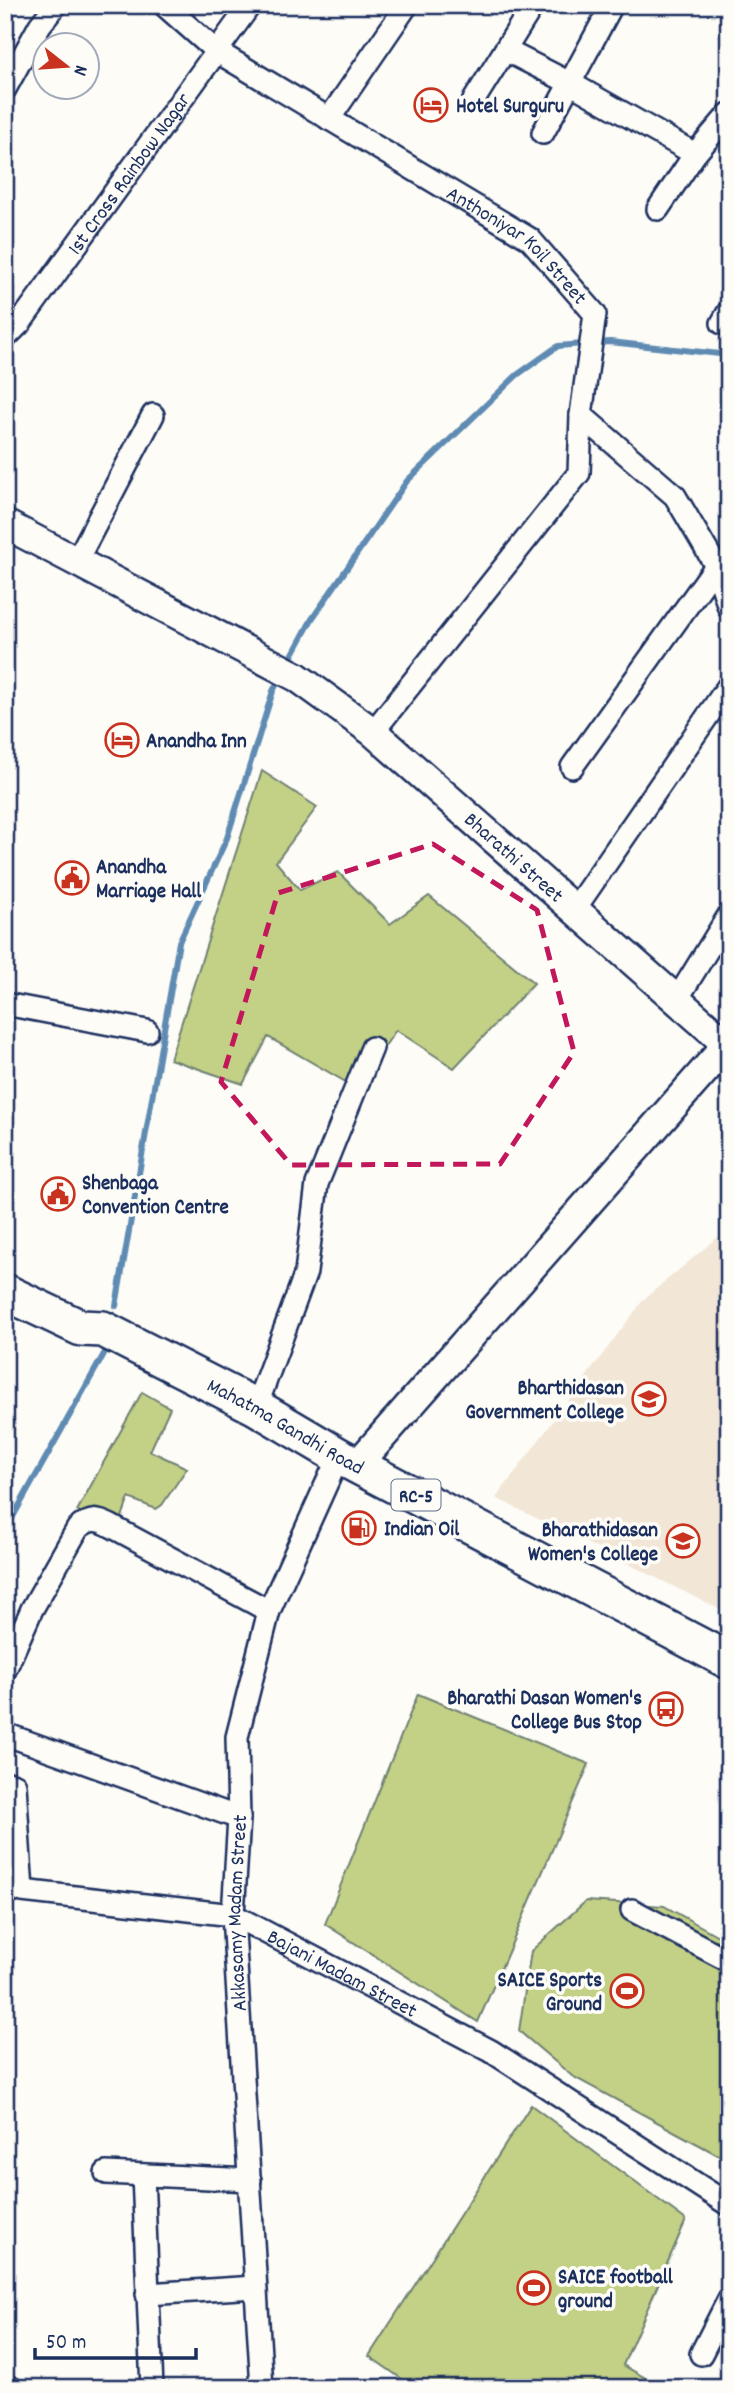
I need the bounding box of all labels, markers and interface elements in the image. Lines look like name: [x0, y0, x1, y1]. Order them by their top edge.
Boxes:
north arrow: [32, 32, 102, 102]
text: N: [65, 62, 93, 78]
hotel icon: Hotel Surguru: [412, 86, 450, 124]
street label: 1st Cross Rainbow Nagar: [62, 88, 200, 262]
place label: Hotel Surguru: [456, 93, 564, 123]
street label: Anthoniyar Koil Street: [440, 180, 593, 313]
hotel icon: Anandha Inn: [103, 721, 141, 759]
place label: Anandha Inn: [146, 728, 247, 758]
street label: Bharathi Street: [456, 807, 569, 911]
place label: Anandha Marriage Hall: [96, 854, 202, 908]
public building icon: Anandha Marriage Hall: [53, 859, 91, 897]
place label: Shenbaga Convention Centre: [82, 1170, 229, 1224]
public building icon: Shenbaga Convention Centre: [39, 1175, 77, 1213]
street label: Mahatma Gandhi Road: [201, 1372, 368, 1484]
place label: Bharthidasan Government College: [465, 1375, 624, 1429]
school or university icon: Bharthidasan Government College: [630, 1380, 668, 1418]
road number: RC-5: [392, 1480, 440, 1511]
fuel station icon: Indian Oil: [340, 1509, 378, 1547]
place label: Indian Oil: [384, 1516, 460, 1546]
place label: Bharathidasan Women's College: [528, 1517, 658, 1571]
school or university icon: Bharathidasan Women's College: [664, 1522, 702, 1560]
place label: Bharathi Dasan Women's College Bus Stop: [447, 1685, 642, 1739]
bus stop icon: Bharathi Dasan Women's College Bus Stop: [647, 1690, 685, 1728]
street label: Akkasamy Madam Street: [221, 1813, 257, 2012]
street label: Bajani Madam Street: [261, 1924, 422, 2027]
place label: SAICE Sports Ground: [497, 1967, 602, 2021]
sports icon: SAICE Sports Ground: [608, 1972, 646, 2010]
place label: SAICE football ground: [558, 2264, 674, 2318]
sports icon: SAICE football ground: [515, 2269, 553, 2307]
scale bar: [35, 2316, 196, 2360]
text: 50 m: [46, 2329, 86, 2359]

